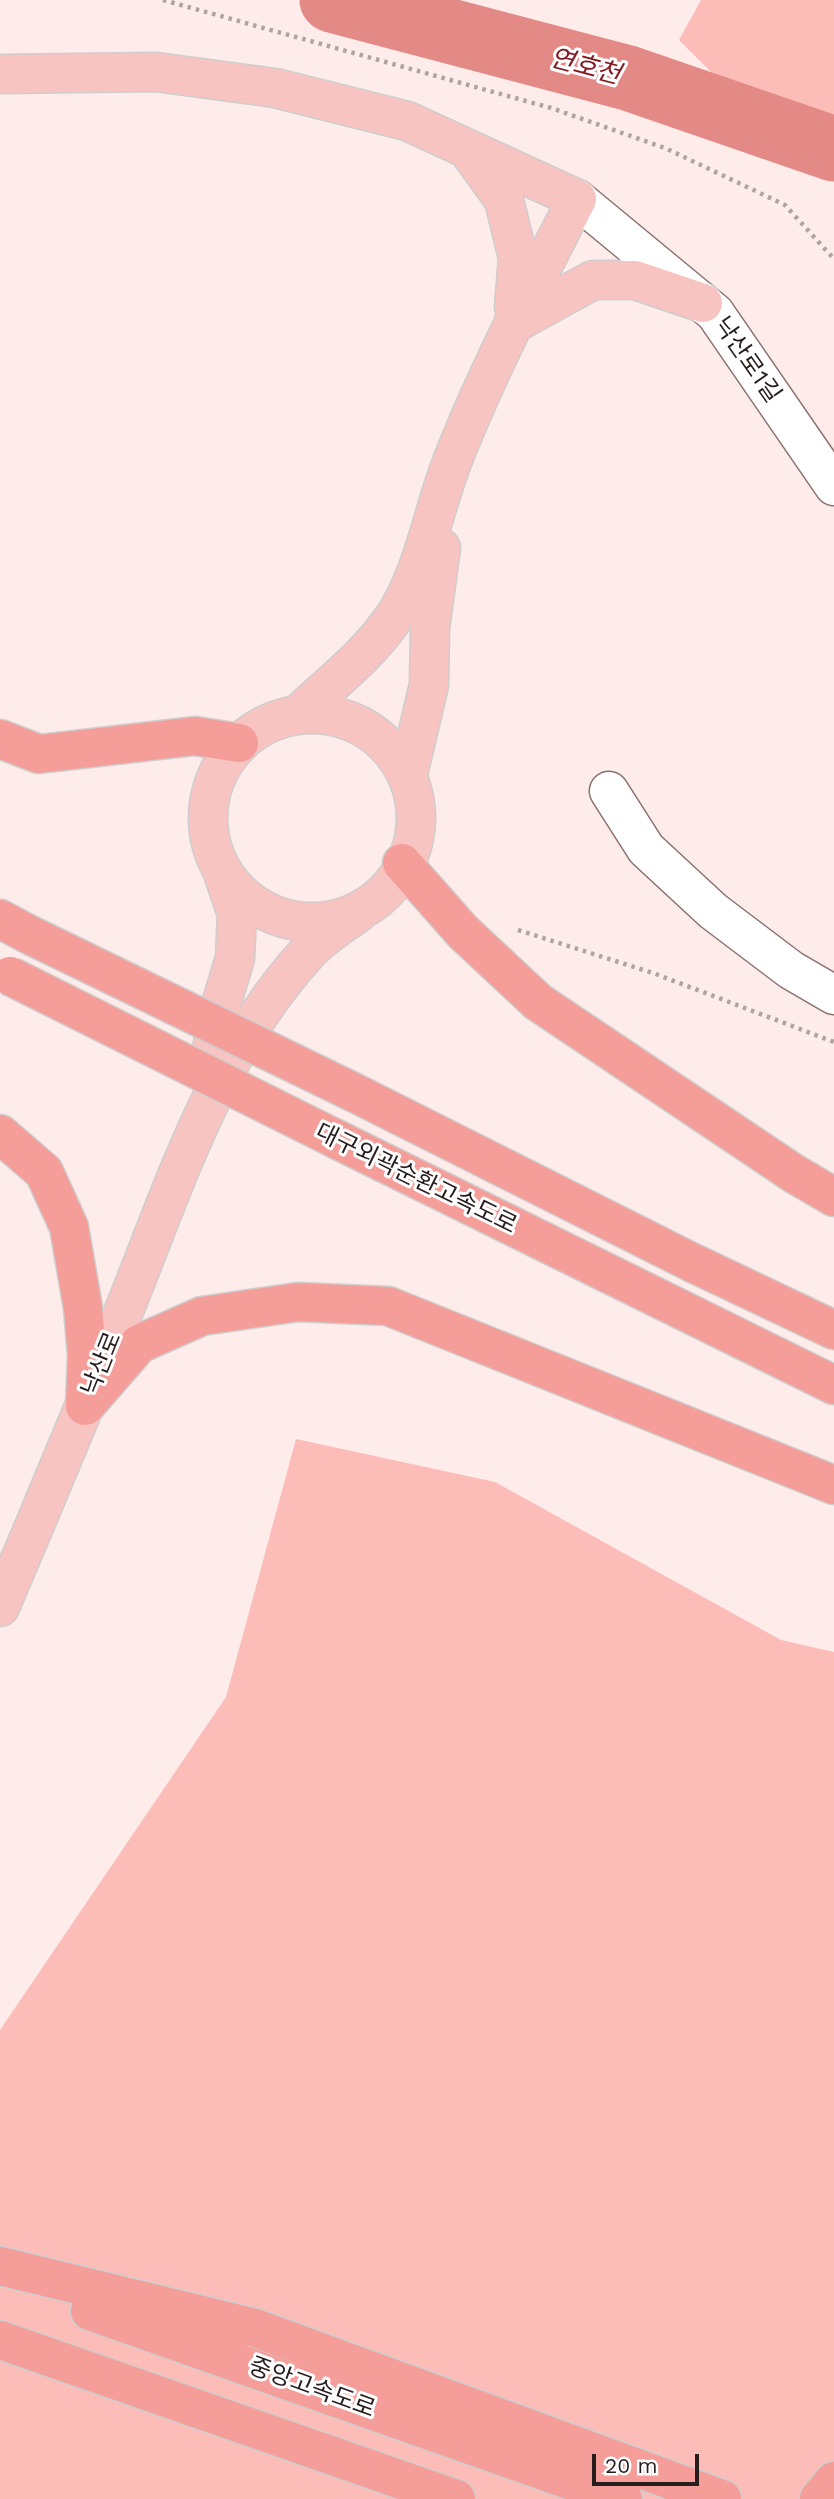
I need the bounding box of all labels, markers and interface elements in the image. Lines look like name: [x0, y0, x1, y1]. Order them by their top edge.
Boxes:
water label: 연호천: [546, 43, 624, 91]
street label: 낙산로1길: [707, 312, 787, 408]
street label: 대구외곽순환고속도로: [310, 1118, 522, 1240]
street label: 낙산로: [76, 1328, 128, 1400]
street label: 중앙고속도로: [245, 2352, 379, 2424]
scale bar: [596, 2440, 703, 2484]
text: 20 m: [605, 2453, 657, 2478]

